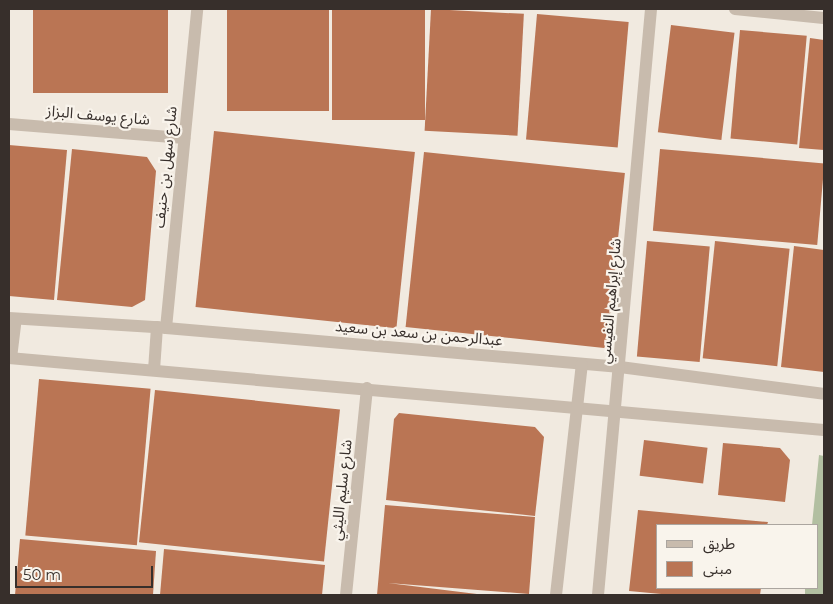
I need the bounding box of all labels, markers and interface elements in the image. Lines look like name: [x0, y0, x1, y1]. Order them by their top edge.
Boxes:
street label: شارع يوسف البزاز: [45, 101, 151, 129]
street label: شارع سهل بن حنيف: [150, 105, 180, 229]
street label: شارع إبراهيم النفيسي: [596, 238, 624, 364]
street label: عبدالرحمن بن سعد بن سعيد: [334, 317, 504, 349]
street label: شارع سليم الليثي: [327, 439, 355, 541]
legend: [656, 524, 818, 589]
text: طريق: [703, 534, 735, 553]
scale bar: [18, 556, 155, 588]
text: مبنى: [703, 559, 732, 578]
text: 50 m: [23, 565, 61, 584]

